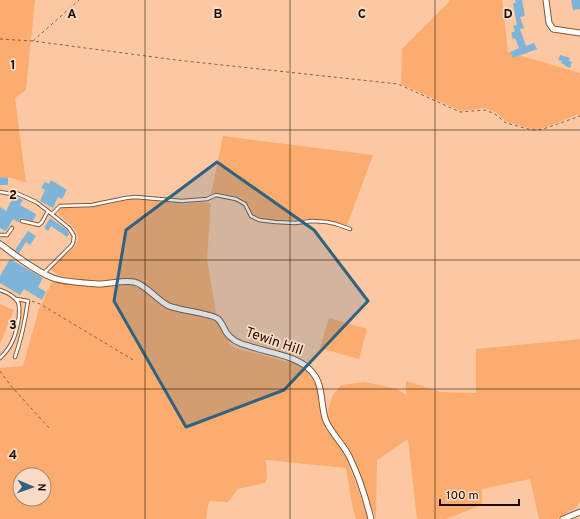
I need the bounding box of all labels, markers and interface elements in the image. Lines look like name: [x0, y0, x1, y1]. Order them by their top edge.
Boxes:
text: A: [67, 7, 77, 23]
text: B: [214, 7, 223, 23]
text: C: [358, 7, 366, 23]
text: D: [503, 7, 513, 23]
text: 1: [10, 58, 16, 74]
text: 2: [9, 188, 17, 204]
text: 3: [9, 318, 17, 334]
street label: Tewin Hill: [243, 324, 305, 360]
text: 4: [9, 448, 17, 464]
north arrow: [12, 467, 52, 507]
scale bar: [440, 481, 519, 507]
text: N: [34, 483, 48, 492]
text: 100 m: [446, 488, 479, 504]

